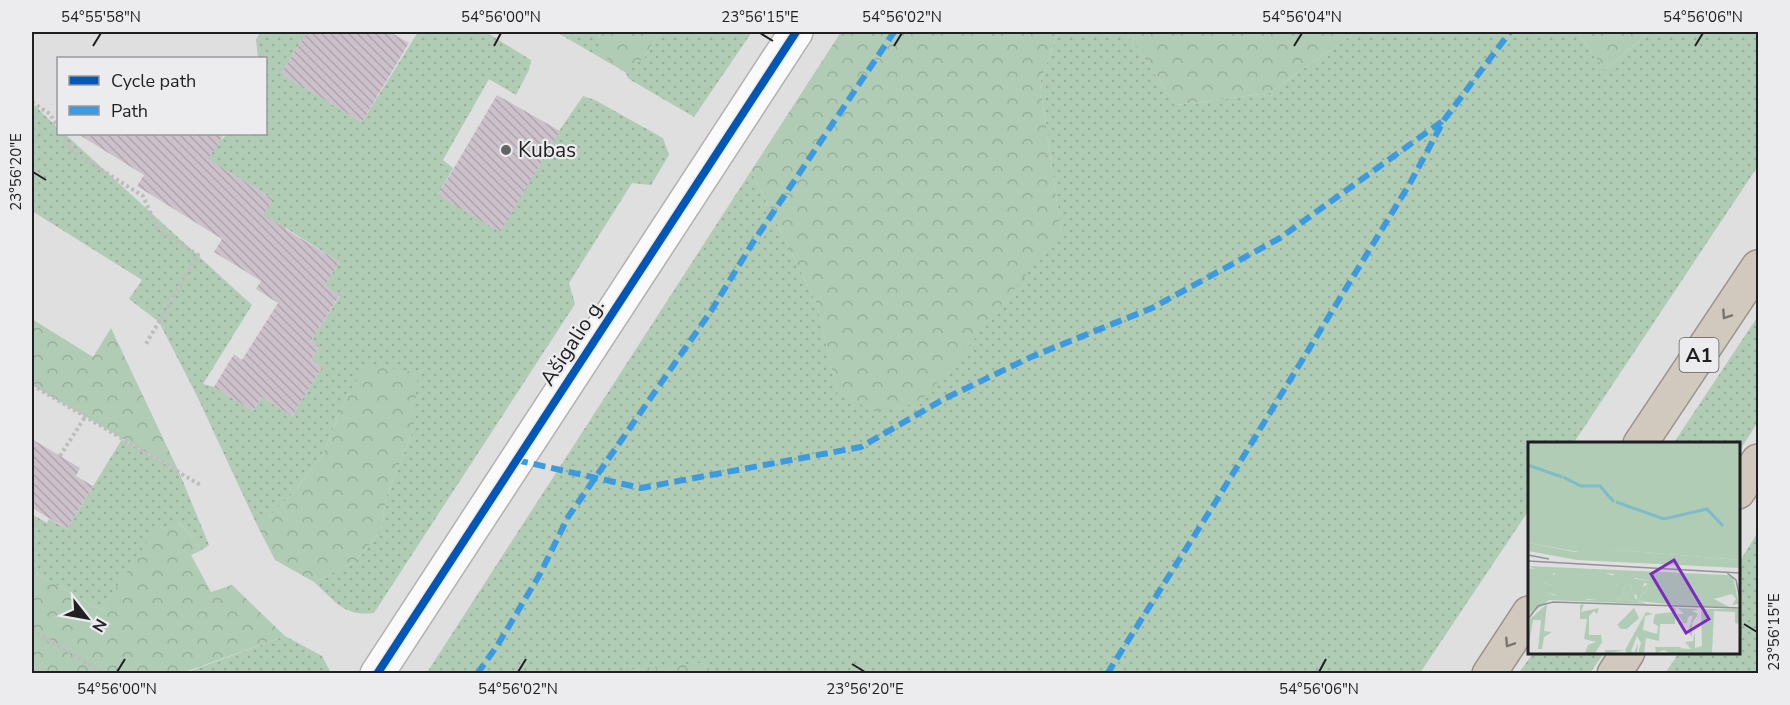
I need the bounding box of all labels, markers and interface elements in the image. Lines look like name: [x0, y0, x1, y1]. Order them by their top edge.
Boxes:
text: 54°55'58"N: [61, 7, 141, 27]
text: 54°56'00"N: [461, 7, 541, 27]
text: 23°56'15"E: [721, 7, 799, 27]
text: 54°56'02"N: [862, 7, 942, 27]
text: 54°56'04"N: [1262, 7, 1342, 27]
text: 54°56'06"N: [1663, 7, 1743, 27]
legend: [57, 57, 267, 135]
text: Cycle path: [111, 69, 196, 93]
text: Path: [111, 99, 148, 123]
text: 23°56'20"E: [6, 133, 26, 211]
place label: Kubas: [518, 136, 576, 164]
marker: Kubas: [499, 143, 513, 157]
street label: Ašigalio g.: [533, 293, 611, 391]
one-way arrow: [1722, 308, 1733, 319]
road number: A1: [1680, 338, 1718, 372]
inset map: [1528, 442, 1739, 654]
north arrow: [57, 588, 117, 648]
text: 23°56'15"E: [1764, 593, 1784, 671]
text: N: [86, 614, 112, 636]
one-way arrow: [1505, 636, 1516, 647]
text: 54°56'00"N: [77, 679, 157, 699]
text: 54°56'02"N: [478, 679, 558, 699]
text: 23°56'20"E: [826, 679, 904, 699]
text: 54°56'06"N: [1279, 679, 1359, 699]

